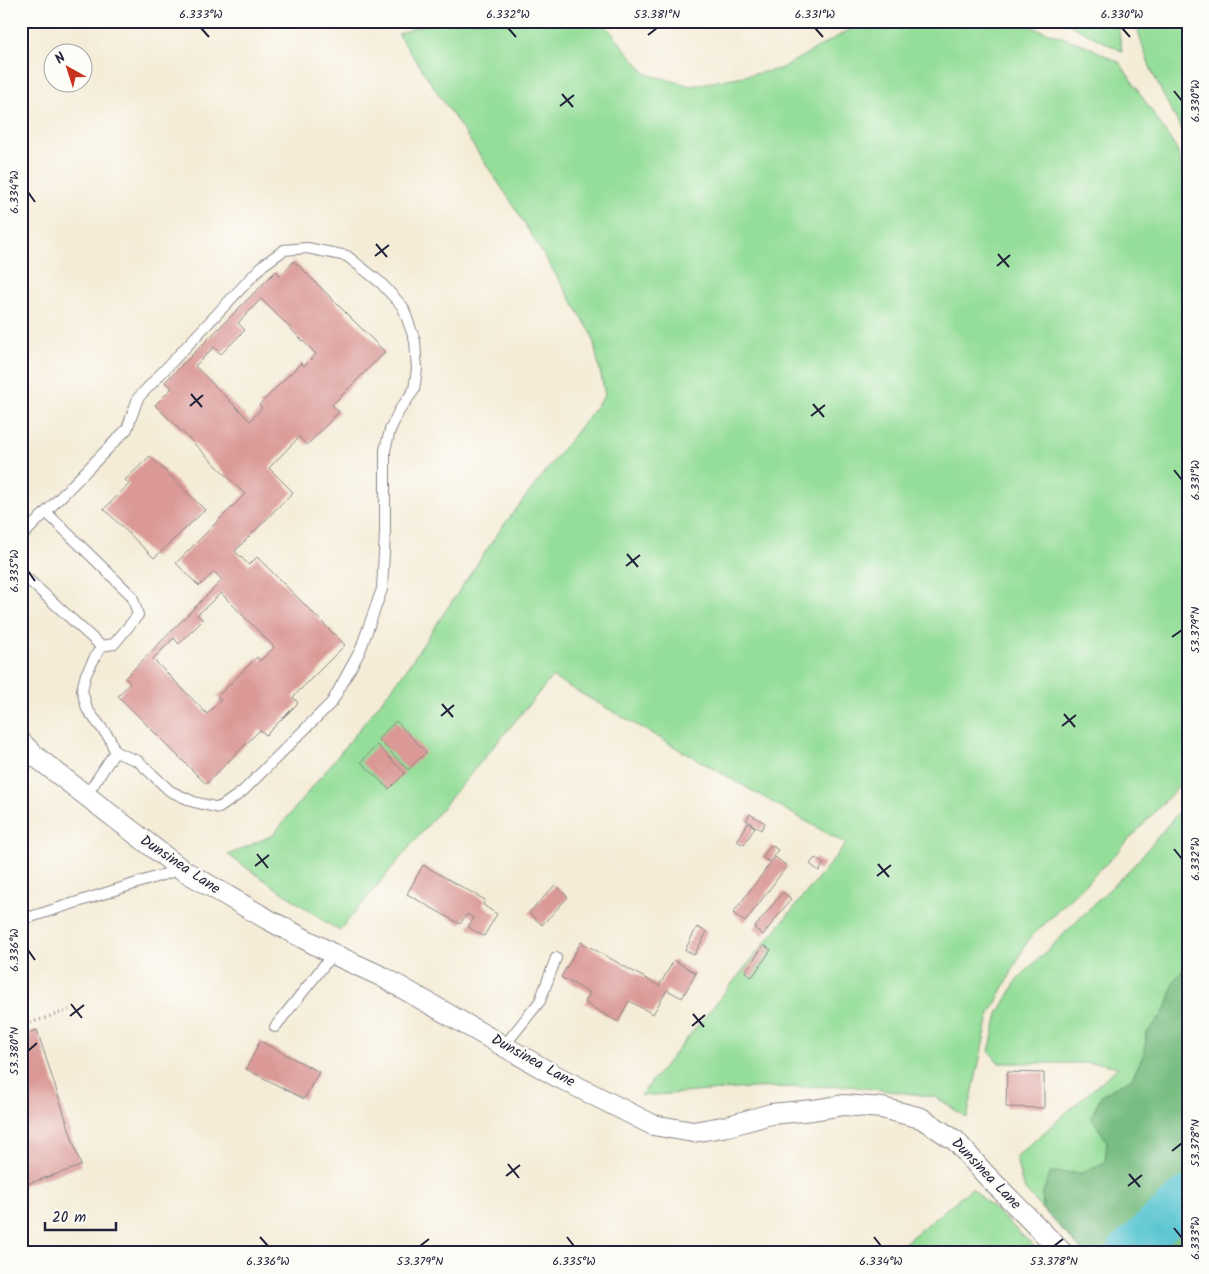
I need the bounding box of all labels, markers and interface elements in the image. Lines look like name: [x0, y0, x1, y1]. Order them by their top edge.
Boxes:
text: 6.333°W: [179, 5, 223, 24]
text: 6.332°W: [486, 5, 530, 24]
text: 53.381°N: [634, 5, 680, 24]
text: 6.331°W: [795, 5, 835, 24]
text: 6.330°W: [1101, 5, 1143, 24]
north arrow: [42, 42, 92, 92]
text: N: [50, 47, 71, 70]
text: 6.330°W: [1186, 80, 1205, 122]
text: 6.334°W: [5, 170, 24, 214]
text: 6.331°W: [1186, 460, 1205, 500]
text: 6.335°W: [5, 549, 24, 593]
text: 53.379°N: [1186, 607, 1205, 653]
street label: Dunsinea Lane: [135, 829, 225, 901]
text: 6.332°W: [1186, 837, 1205, 881]
text: 6.336°W: [5, 928, 24, 972]
text: 53.380°N: [5, 1027, 24, 1075]
street label: Dunsinea Lane: [487, 1028, 580, 1094]
text: 53.378°N: [1186, 1119, 1205, 1167]
street label: Dunsinea Lane: [945, 1132, 1027, 1216]
scale bar: [45, 1199, 116, 1231]
text: 20 m: [52, 1206, 86, 1230]
text: 6.333°W: [1186, 1216, 1205, 1260]
text: 6.336°W: [246, 1252, 290, 1271]
text: 53.379°N: [397, 1252, 443, 1271]
text: 6.335°W: [552, 1252, 596, 1271]
text: 6.334°W: [859, 1252, 903, 1271]
text: 53.378°N: [1030, 1252, 1078, 1271]

